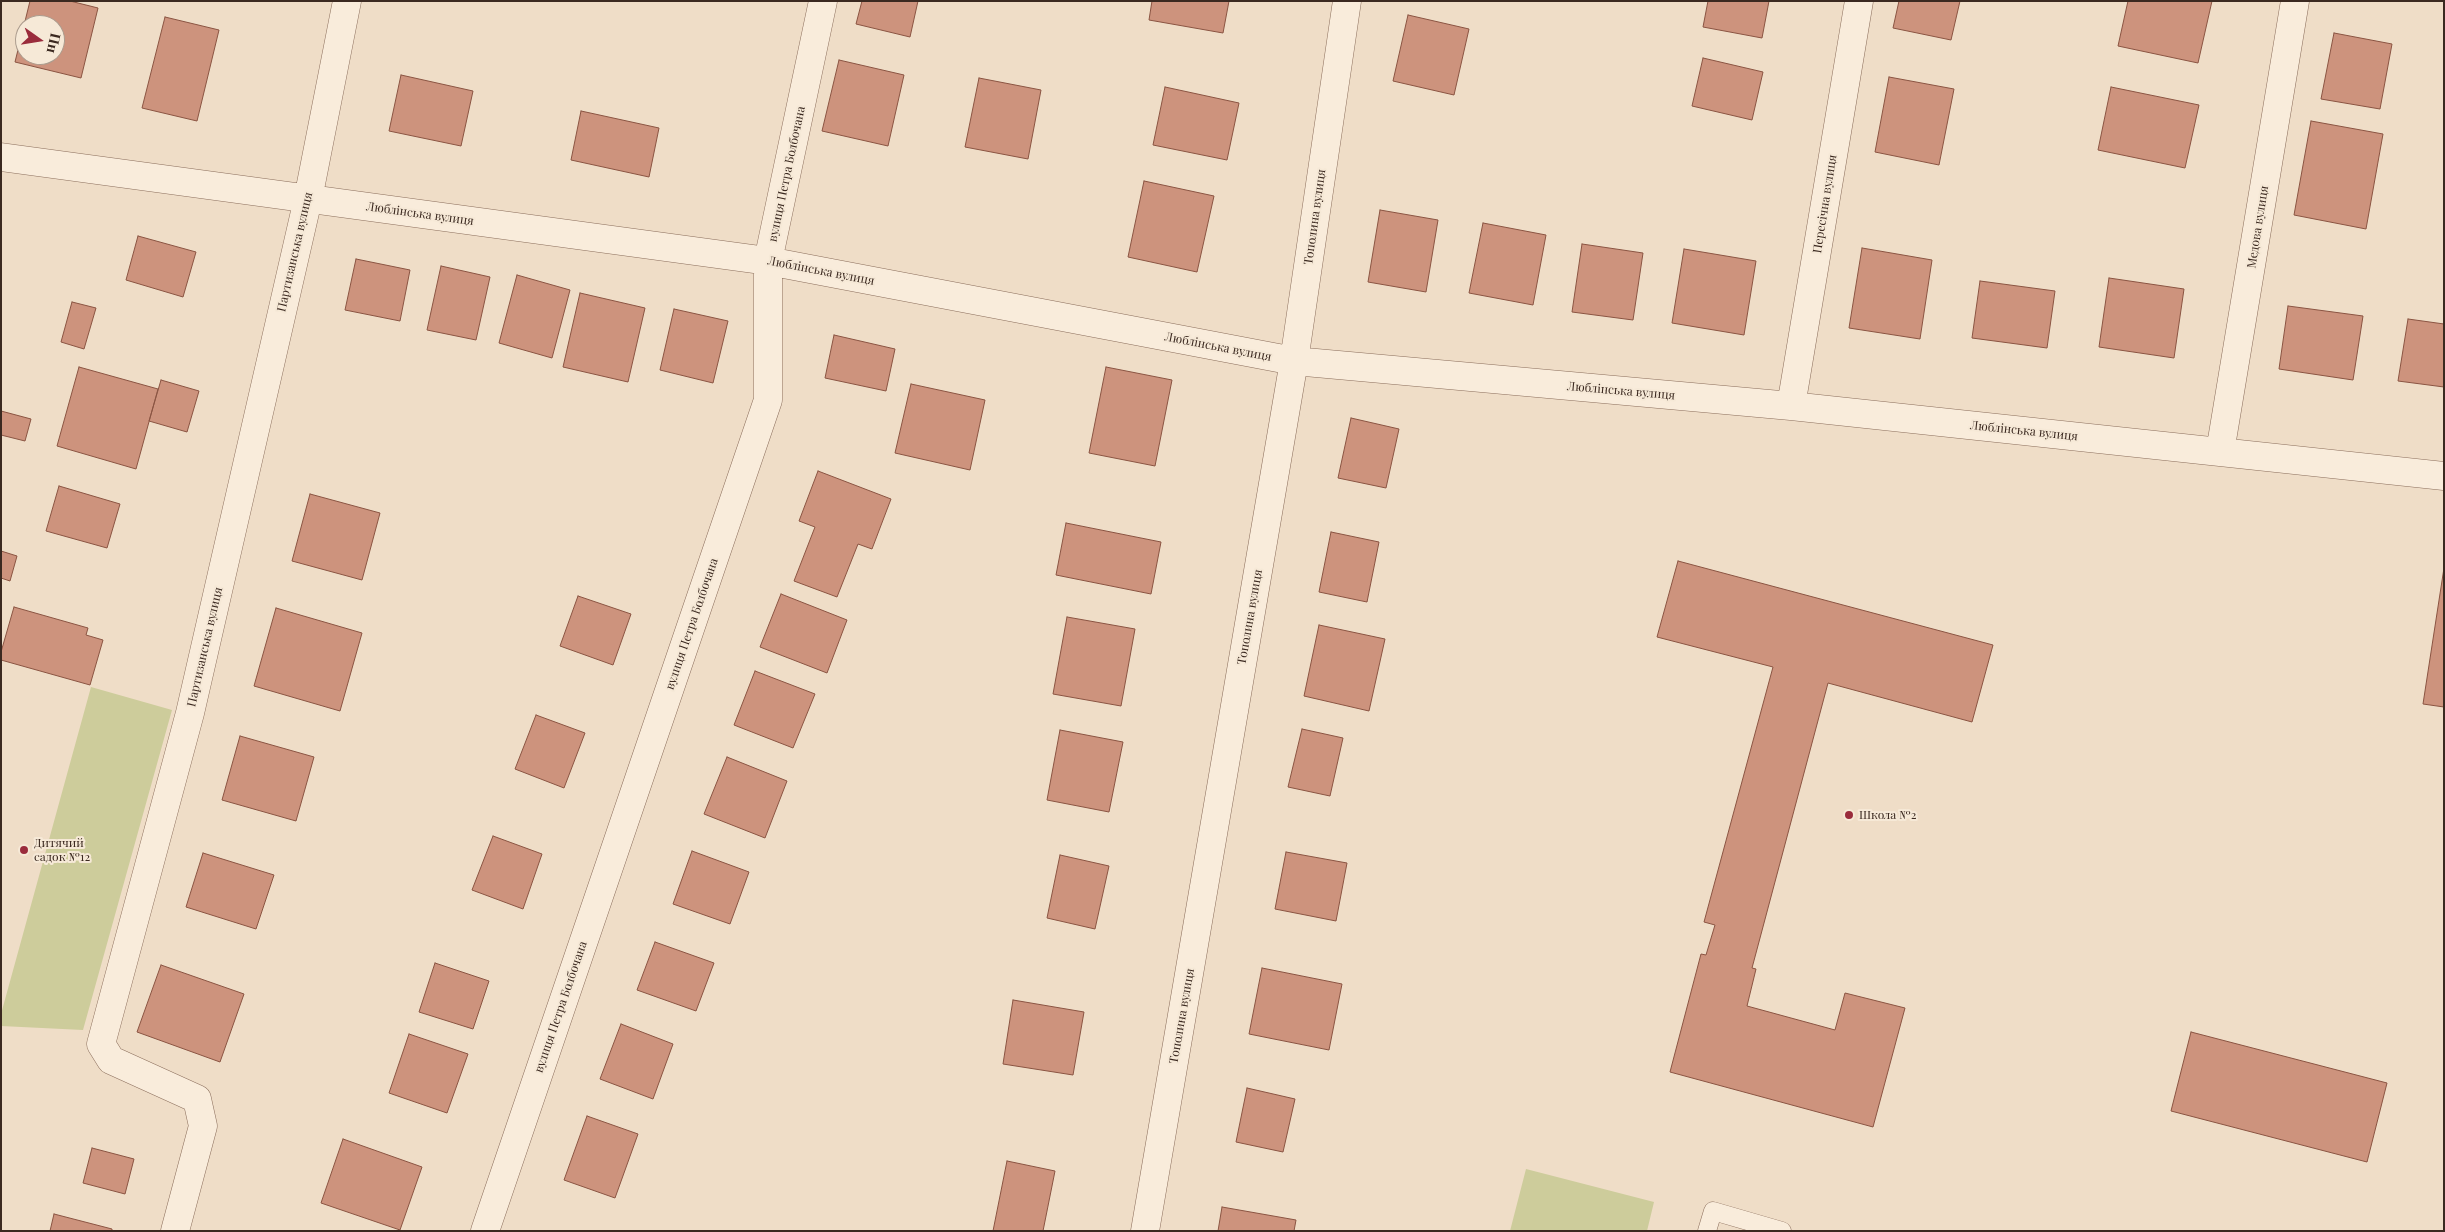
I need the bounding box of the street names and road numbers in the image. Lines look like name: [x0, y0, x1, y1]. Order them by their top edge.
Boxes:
street label: вулиця Петра Болбочана: [766, 105, 808, 243]
street label: Пересічна вулиця: [1810, 154, 1840, 254]
street label: Тополина вулиця: [1301, 168, 1329, 266]
street label: Медова вулиця: [2244, 185, 2272, 269]
street label: Партизанська вулиця: [274, 191, 316, 313]
street label: Люблінська вулиця: [365, 199, 475, 229]
street label: Люблінська вулиця: [766, 254, 876, 288]
street label: Люблінська вулиця: [1163, 330, 1273, 364]
street label: Люблінська вулиця: [1566, 379, 1676, 403]
street label: Люблінська вулиця: [1969, 418, 2079, 444]
street label: вулиця Петра Болбочана: [663, 556, 721, 692]
street label: Тополина вулиця: [1235, 568, 1265, 666]
street label: Партизанська вулиця: [184, 586, 226, 708]
street label: вулиця Петра Болбочана: [532, 939, 590, 1075]
street label: Тополина вулиця: [1167, 967, 1197, 1065]

